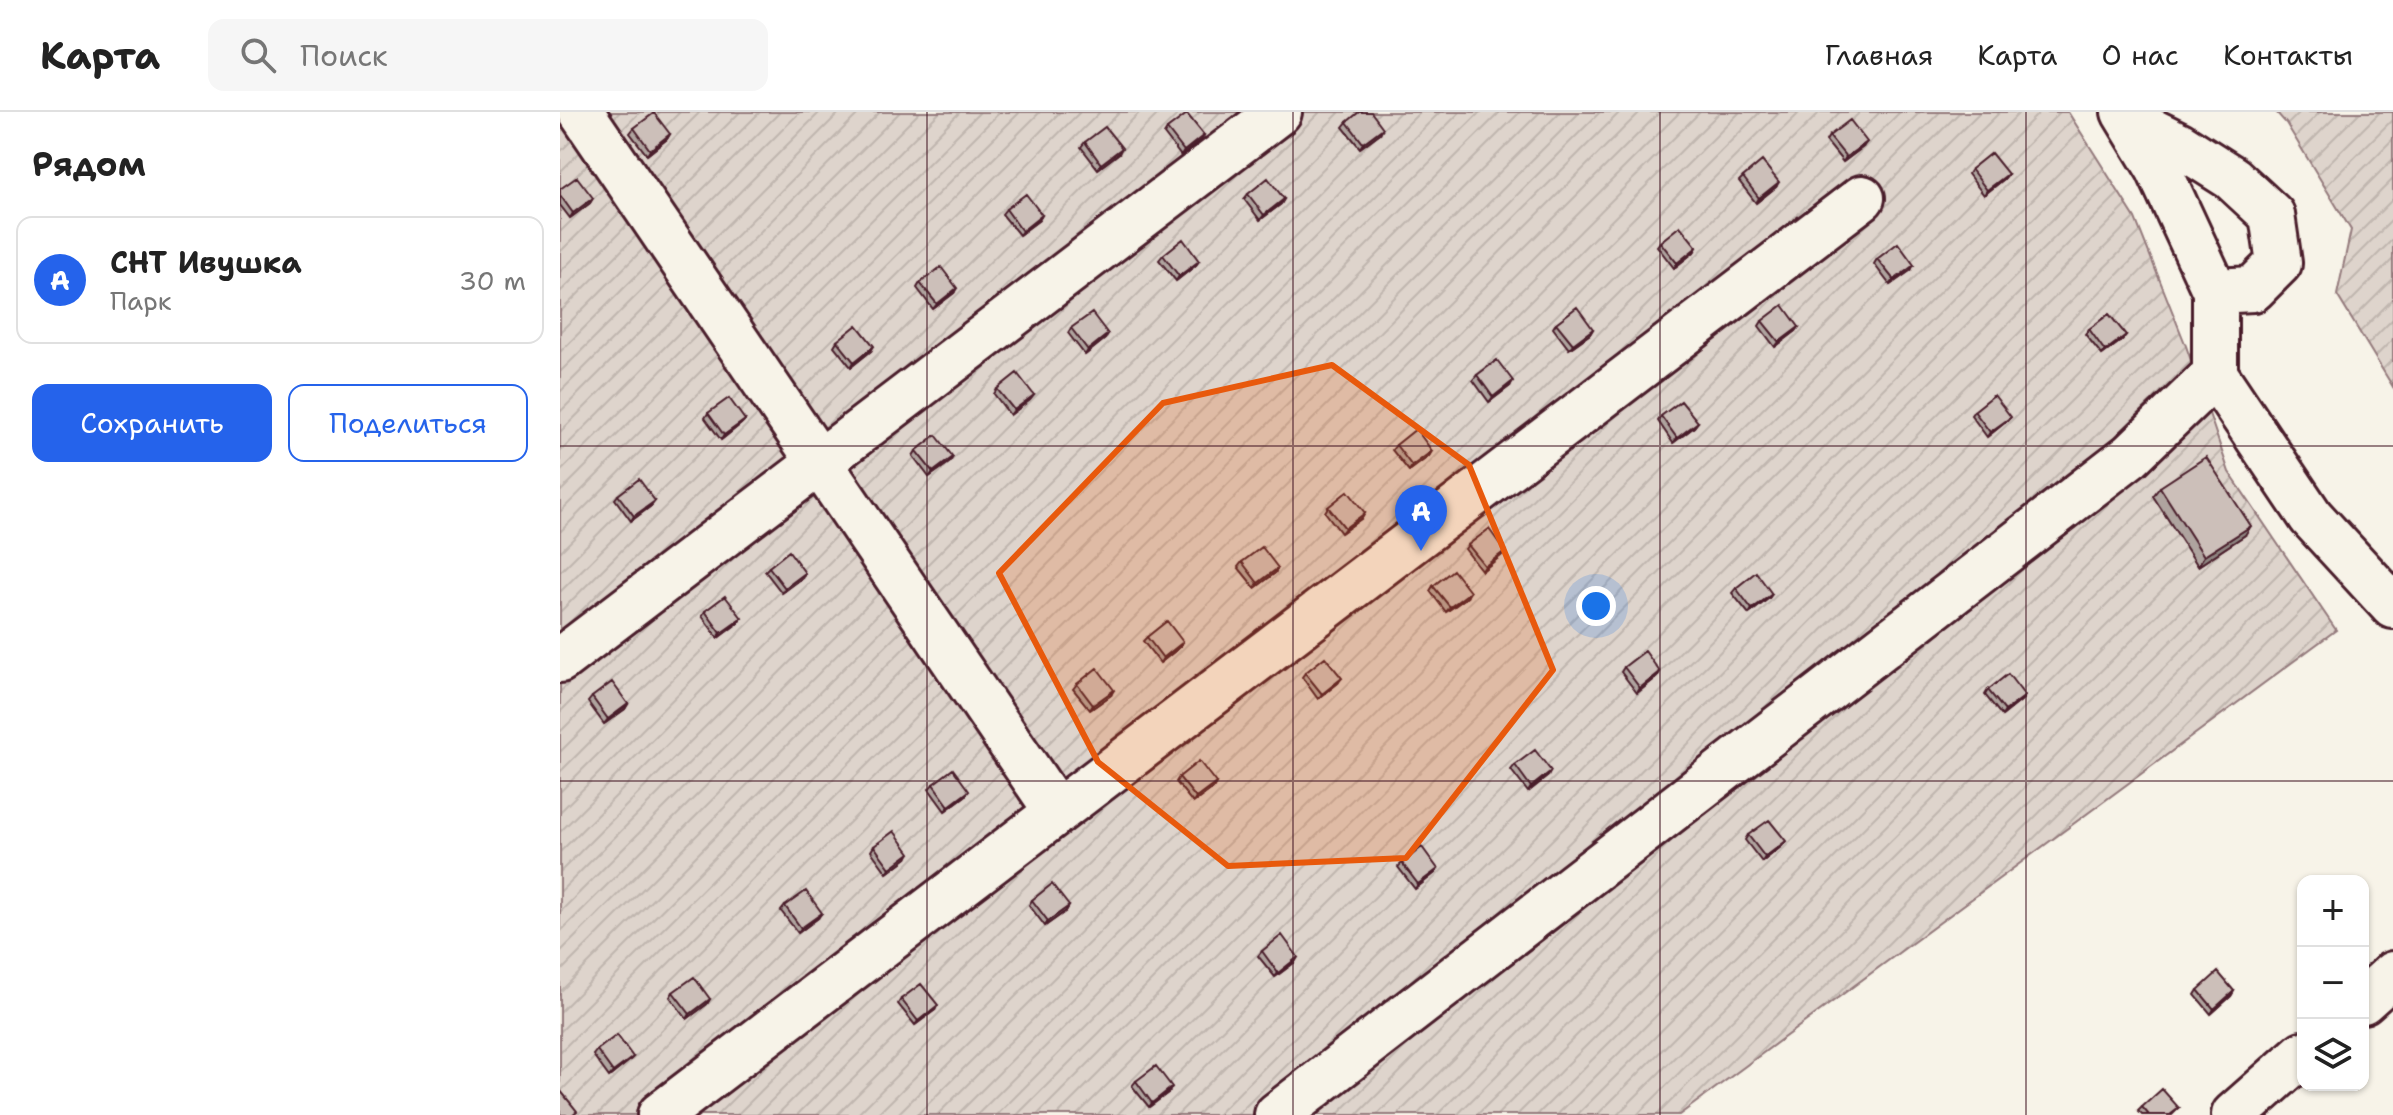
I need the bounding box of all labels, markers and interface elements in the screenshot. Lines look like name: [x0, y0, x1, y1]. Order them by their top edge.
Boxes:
search box: [208, 19, 768, 91]
text: Карта: [40, 30, 160, 81]
icon: search: [236, 33, 280, 77]
text: Поиск: [300, 35, 388, 76]
text: Главная: [1825, 36, 1933, 74]
text: Карта: [1977, 36, 2057, 74]
text: О нас: [2101, 36, 2179, 74]
text: Контакты: [2223, 36, 2353, 74]
text: Рядом: [32, 141, 146, 187]
text: СНТ Ивушка: [110, 242, 302, 283]
text: A: [50, 263, 70, 298]
text: 30 m: [459, 263, 526, 298]
text: Парк: [110, 283, 172, 318]
button: Сохранить: [32, 384, 272, 462]
button: Поделиться: [288, 384, 528, 462]
pin: A: [1395, 485, 1447, 551]
your location: [1576, 586, 1616, 626]
map controls: [2297, 875, 2369, 1091]
button: +: [2297, 875, 2369, 947]
button: −: [2297, 947, 2369, 1019]
button: layers: [2297, 1019, 2369, 1091]

